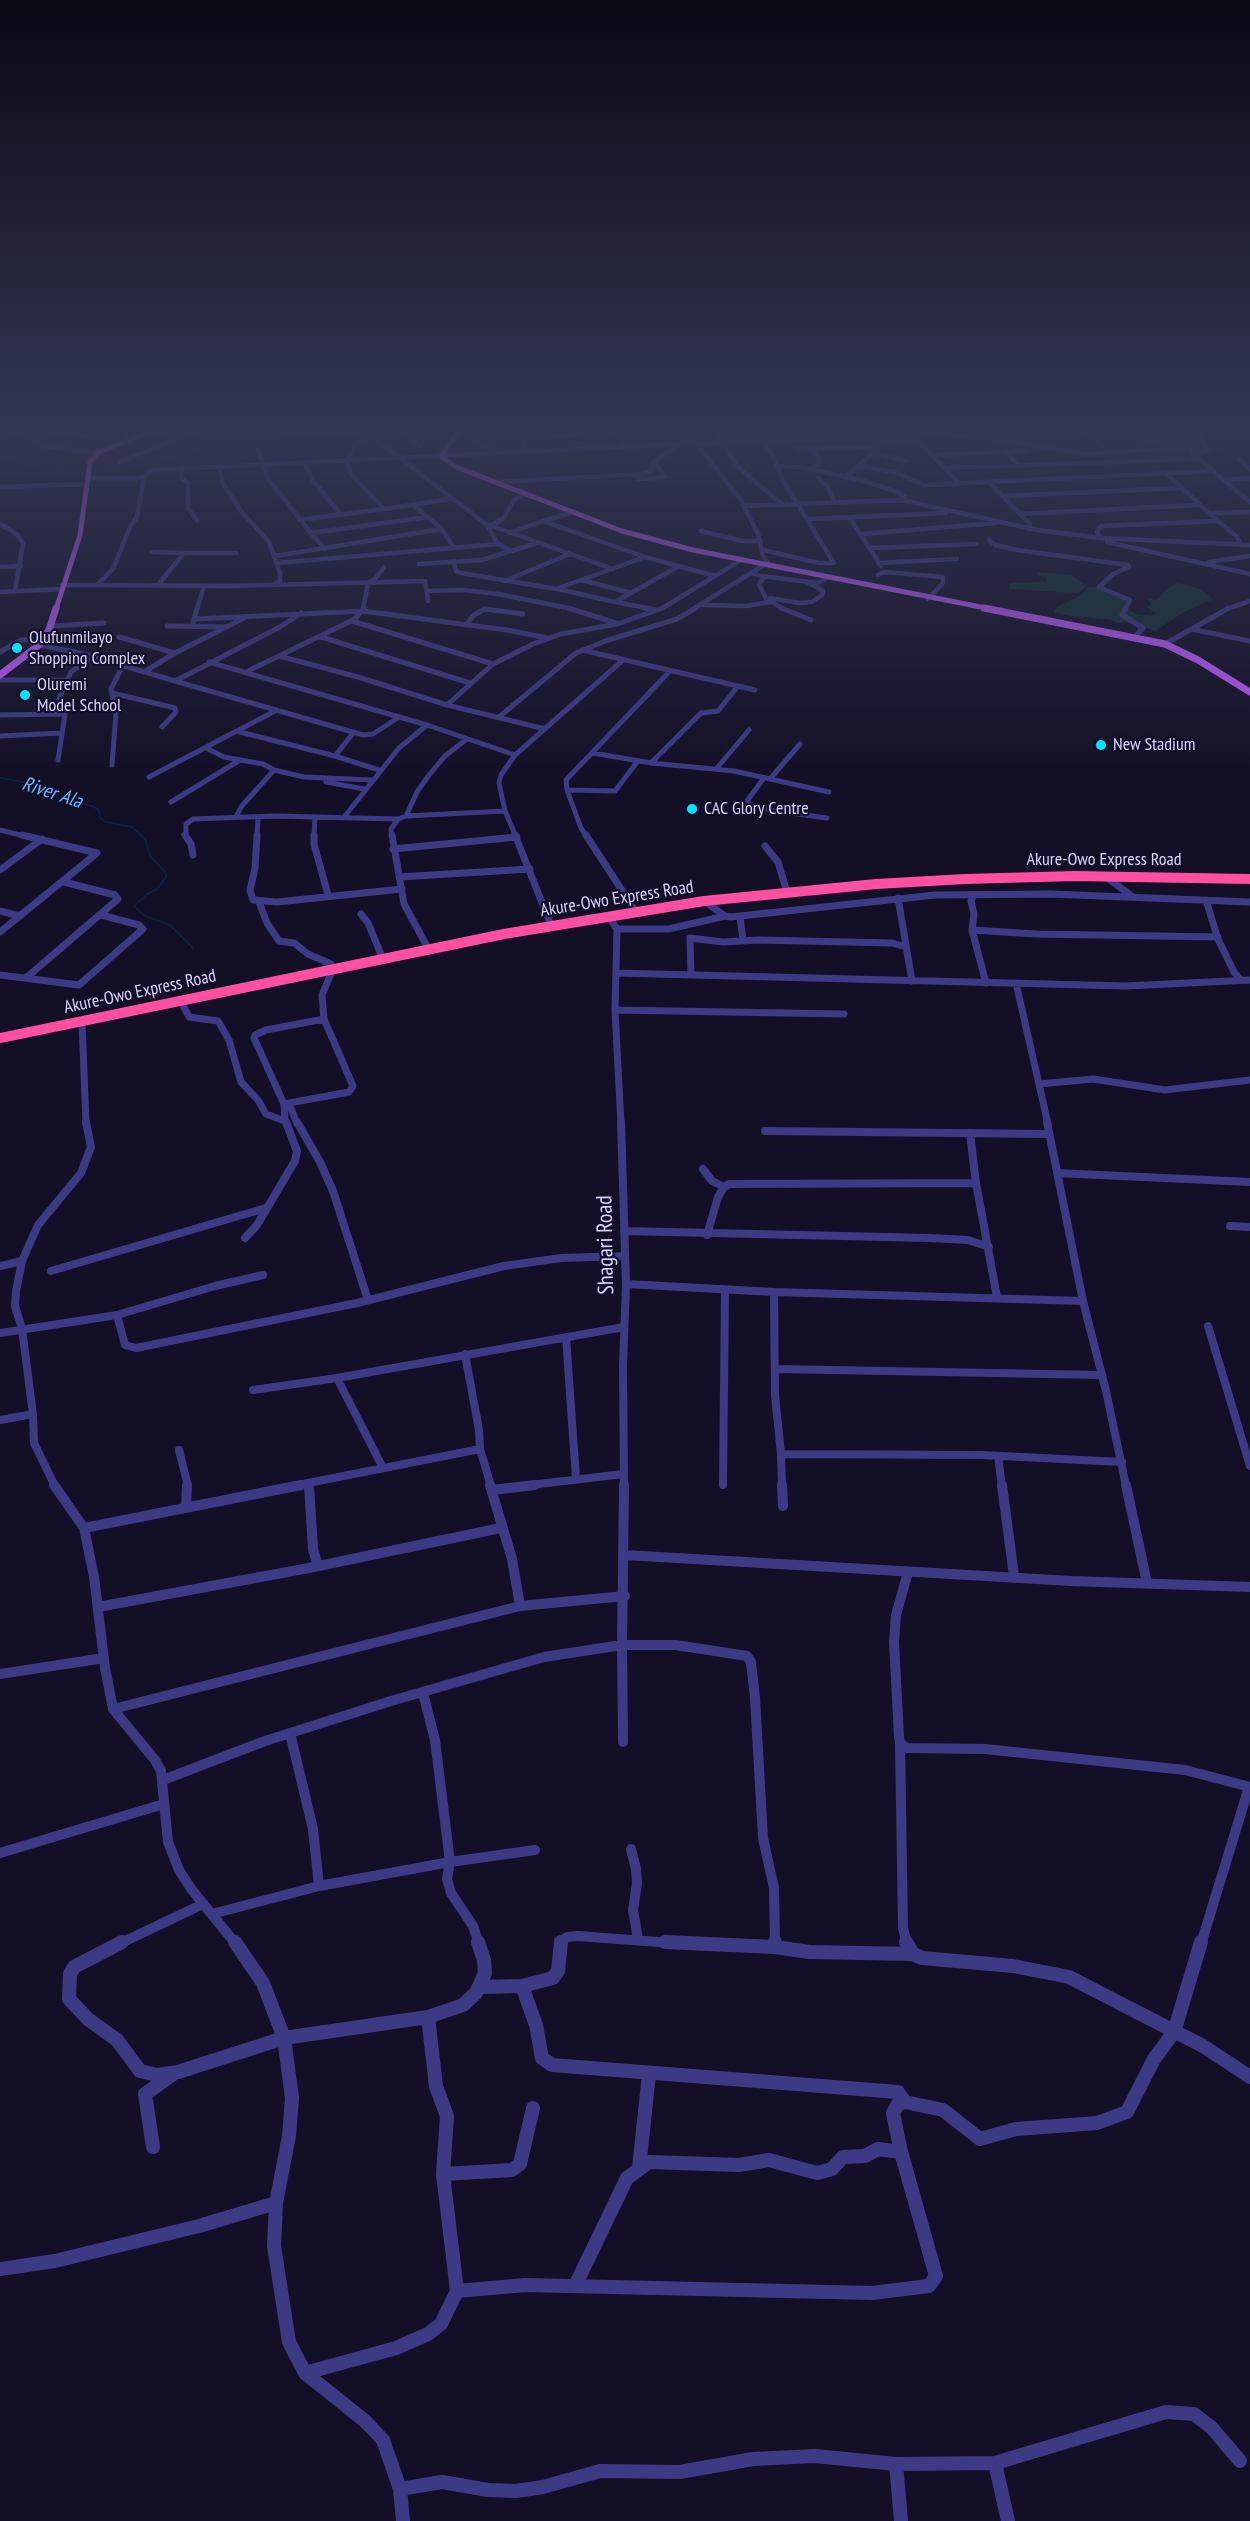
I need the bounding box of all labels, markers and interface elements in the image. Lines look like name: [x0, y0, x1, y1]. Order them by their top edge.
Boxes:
place label: Olufunmilayo Shopping Complex: [29, 627, 145, 670]
marker: Olufunmilayo Shopping Complex: [10, 641, 24, 655]
place label: Oluremi Model School: [37, 674, 121, 716]
marker: Oluremi Model School: [18, 688, 32, 702]
place label: New Stadium: [1113, 734, 1195, 756]
marker: New Stadium: [1094, 738, 1108, 752]
water label: River Ala: [19, 772, 85, 814]
place label: CAC Glory Centre: [704, 798, 809, 820]
marker: CAC Glory Centre: [685, 802, 699, 816]
street label: Akure-Owo Express Road: [1027, 849, 1181, 871]
street label: Akure-Owo Express Road: [539, 876, 695, 922]
street label: Akure-Owo Express Road: [62, 965, 218, 1019]
street label: Shagari Road: [592, 1195, 620, 1295]

